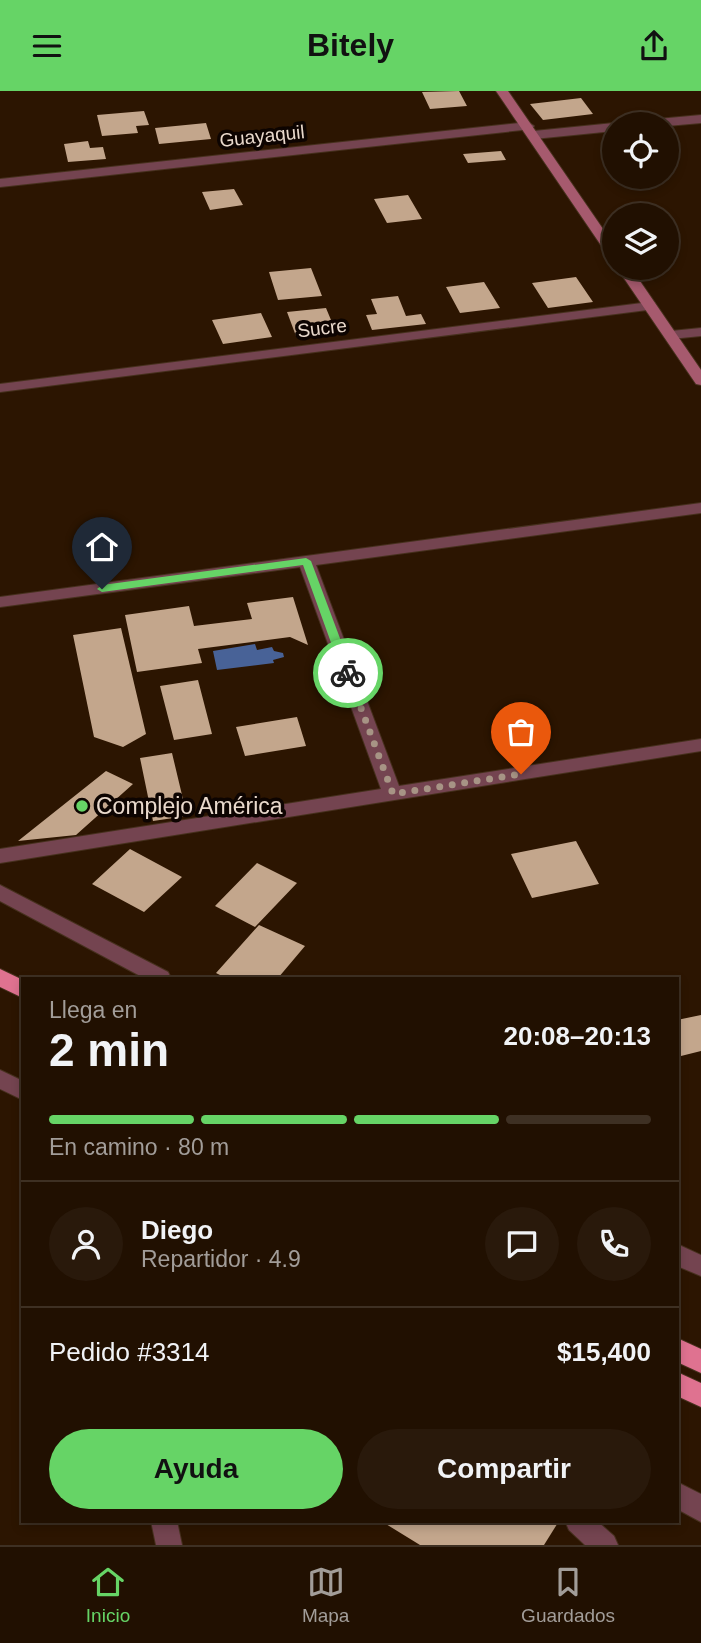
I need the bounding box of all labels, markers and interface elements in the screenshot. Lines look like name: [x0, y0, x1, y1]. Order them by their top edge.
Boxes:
icon: menu: [28, 27, 66, 65]
text: Bitely: [307, 27, 394, 63]
icon: share: [635, 27, 673, 65]
map controls: [602, 112, 679, 280]
button: locate: [602, 112, 679, 189]
street label: Guayaquil: [218, 121, 306, 151]
button: layers: [602, 203, 679, 280]
street label: Sucre: [296, 315, 348, 341]
pin: [72, 517, 132, 589]
icon: home: [83, 528, 121, 566]
courier: [313, 638, 383, 708]
icon: bike: [329, 654, 367, 692]
pin: [491, 702, 551, 774]
icon: bag: [502, 713, 540, 751]
place label: Complejo América: [96, 793, 283, 819]
marker: Complejo América: [74, 798, 90, 814]
text: Llega en: [49, 997, 137, 1023]
text: 20:08–20:13: [504, 1021, 651, 1051]
text: 2 min: [49, 1024, 169, 1076]
text: En camino · 80 m: [49, 1134, 229, 1160]
button: person: [49, 1207, 123, 1281]
button: chat: [485, 1207, 559, 1281]
button: phone: [577, 1207, 651, 1281]
text: Diego: [141, 1215, 213, 1245]
text: Repartidor · 4.9: [141, 1246, 301, 1272]
text: Pedido #3314: [49, 1337, 209, 1367]
text: $15,400: [557, 1337, 651, 1367]
button: Ayuda: [49, 1429, 343, 1509]
button: Compartir: [357, 1429, 651, 1509]
tab: Inicio: [86, 1563, 130, 1627]
tab: Mapa: [302, 1563, 349, 1627]
tab: Guardados: [521, 1563, 615, 1627]

